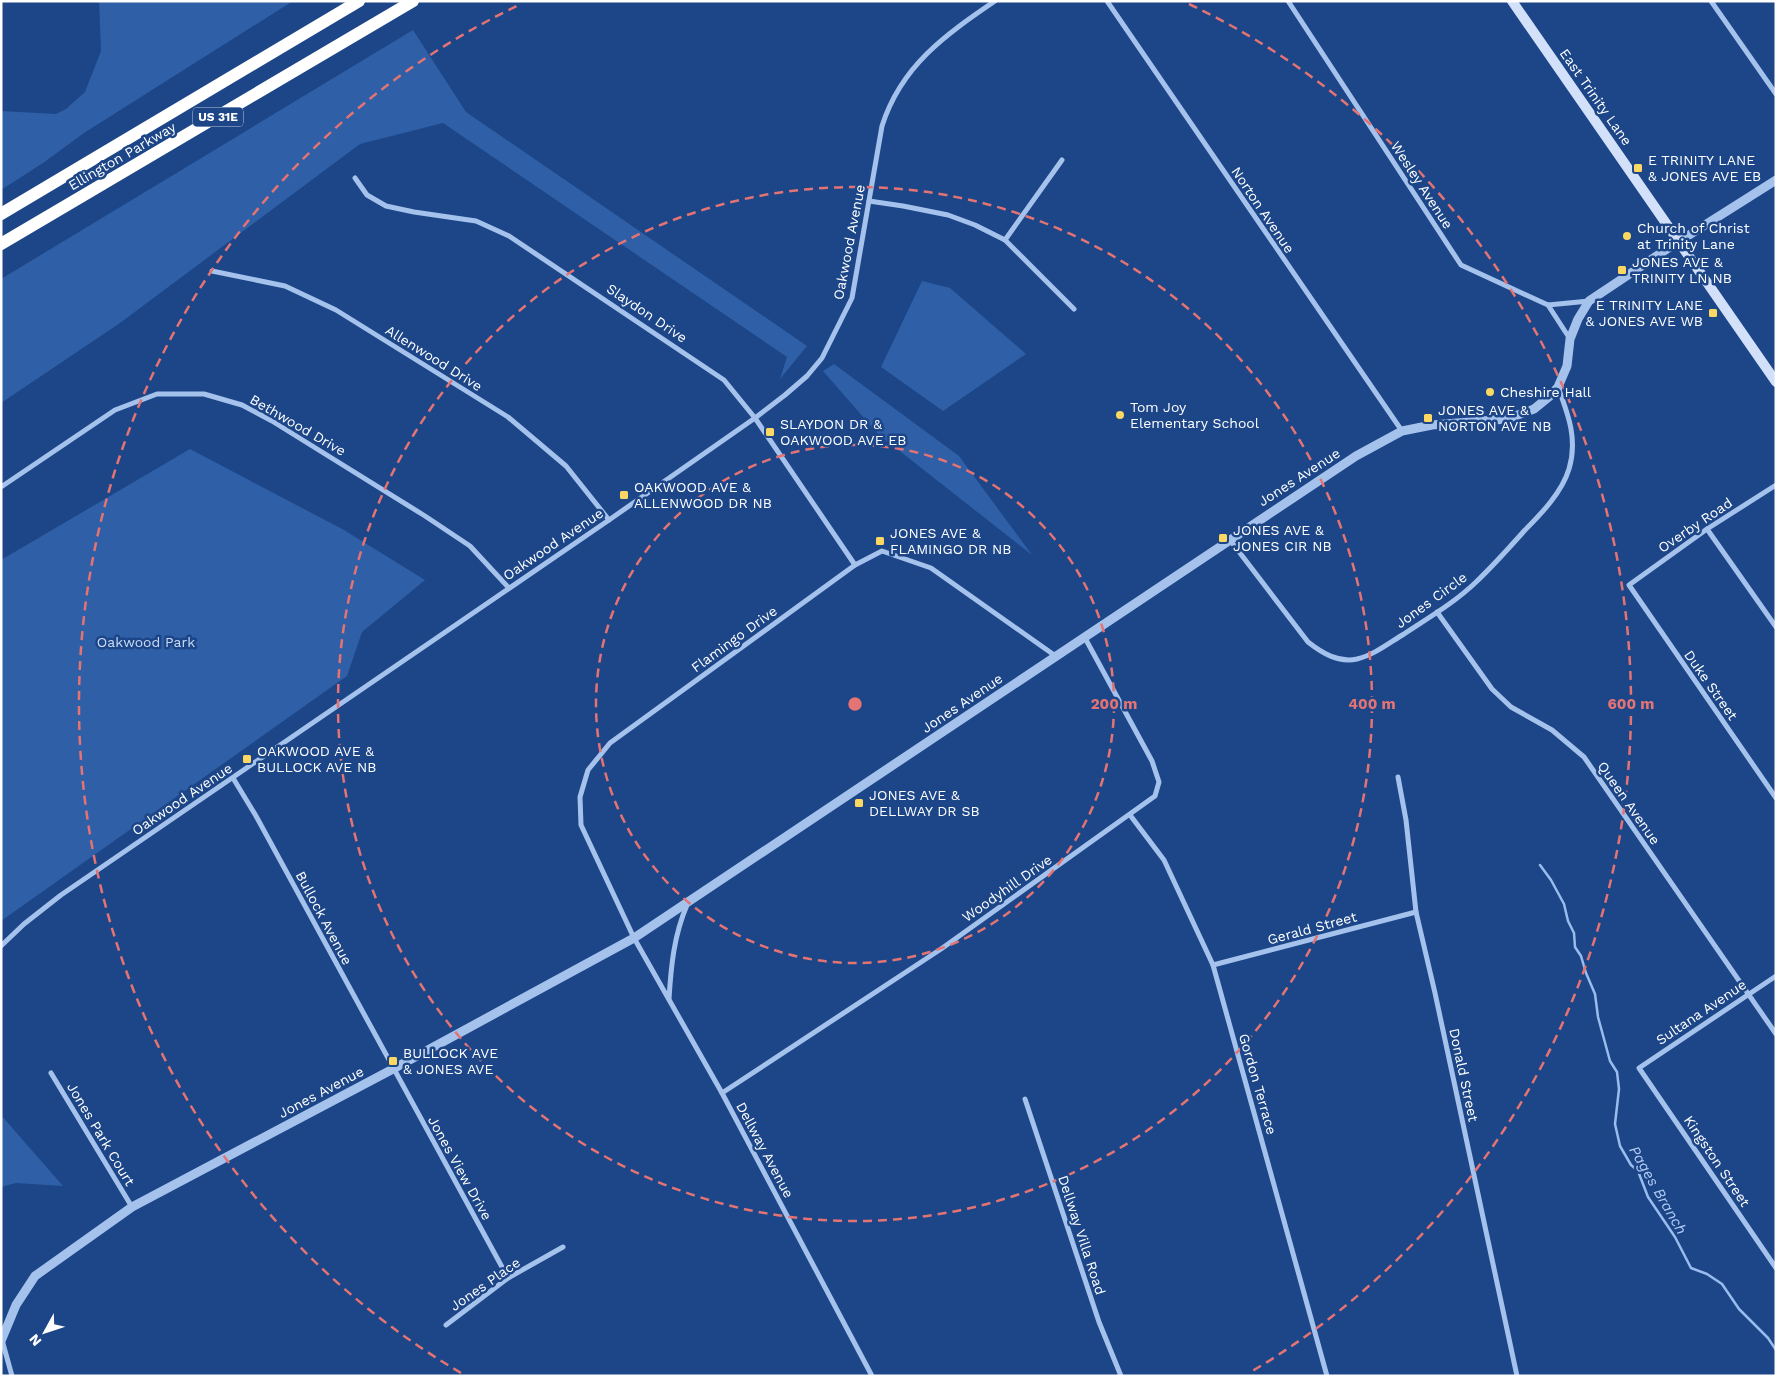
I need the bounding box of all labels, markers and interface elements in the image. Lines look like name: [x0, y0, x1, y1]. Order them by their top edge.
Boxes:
street label: East Trinity Lane: [1557, 46, 1635, 148]
road number: US 31E: [193, 108, 243, 126]
street label: Ellington Parkway: [65, 118, 179, 193]
street label: Wesley Avenue: [1388, 138, 1456, 232]
place label: E TRINITY LANE & JONES AVE EB: [1648, 152, 1761, 184]
marker: E TRINITY LANE & JONES AVE EB: [1632, 162, 1644, 174]
street label: Norton Avenue: [1228, 164, 1298, 256]
street label: Oakwood Avenue: [830, 183, 868, 301]
place label: Church of Christ at Trinity Lane: [1637, 220, 1750, 252]
marker: Church of Christ at Trinity Lane: [1621, 230, 1633, 242]
place label: JONES AVE & TRINITY LN NB: [1632, 254, 1732, 286]
marker: JONES AVE & TRINITY LN NB: [1616, 264, 1628, 276]
street label: Slaydon Drive: [604, 280, 690, 346]
place label: E TRINITY LANE & JONES AVE WB: [1586, 297, 1703, 329]
marker: E TRINITY LANE & JONES AVE WB: [1707, 307, 1719, 319]
street label: Allenwood Drive: [383, 322, 485, 394]
place label: Cheshire Hall: [1500, 384, 1592, 400]
marker: Cheshire Hall: [1484, 386, 1496, 398]
street label: Bethwood Drive: [247, 391, 349, 459]
place label: Tom Joy Elementary School: [1130, 399, 1260, 431]
place label: JONES AVE & NORTON AVE NB: [1438, 402, 1551, 434]
marker: Tom Joy Elementary School: [1114, 409, 1126, 421]
marker: JONES AVE & NORTON AVE NB: [1422, 412, 1434, 424]
place label: SLAYDON DR & OAKWOOD AVE EB: [780, 416, 906, 448]
marker: SLAYDON DR & OAKWOOD AVE EB: [764, 426, 776, 438]
street label: Jones Avenue: [1255, 445, 1343, 509]
place label: OAKWOOD AVE & ALLENWOOD DR NB: [634, 479, 772, 511]
marker: OAKWOOD AVE & ALLENWOOD DR NB: [618, 489, 630, 501]
street label: Overby Road: [1655, 494, 1735, 556]
street label: Oakwood Avenue: [500, 505, 606, 583]
place label: JONES AVE & JONES CIR NB: [1233, 522, 1332, 554]
place label: JONES AVE & FLAMINGO DR NB: [890, 525, 1012, 557]
marker: JONES AVE & JONES CIR NB: [1217, 532, 1229, 544]
marker: JONES AVE & FLAMINGO DR NB: [874, 535, 886, 547]
street label: Jones Circle: [1392, 569, 1470, 631]
street label: Flamingo Drive: [688, 603, 780, 675]
park label: Oakwood Park: [97, 634, 195, 650]
street label: Duke Street: [1681, 647, 1741, 723]
street label: Jones Avenue: [919, 670, 1005, 736]
centre of rings: [846, 695, 864, 713]
text: 200 m: [1091, 695, 1137, 713]
text: 400 m: [1348, 695, 1396, 713]
text: 600 m: [1608, 695, 1654, 713]
place label: OAKWOOD AVE & BULLOCK AVE NB: [257, 743, 376, 775]
marker: OAKWOOD AVE & BULLOCK AVE NB: [241, 753, 253, 765]
street label: Queen Avenue: [1594, 758, 1664, 848]
street label: Oakwood Avenue: [129, 760, 235, 838]
place label: JONES AVE & DELLWAY DR SB: [869, 787, 980, 819]
marker: JONES AVE & DELLWAY DR SB: [853, 797, 865, 809]
street label: Woodyhill Drive: [959, 851, 1055, 925]
street label: Bullock Avenue: [293, 868, 355, 968]
street label: Gerald Street: [1266, 908, 1358, 948]
street label: Sultana Avenue: [1653, 976, 1749, 1048]
street label: Donald Street: [1446, 1027, 1482, 1123]
street label: Gordon Terrace: [1236, 1032, 1280, 1136]
place label: BULLOCK AVE & JONES AVE: [403, 1045, 498, 1077]
marker: BULLOCK AVE & JONES AVE: [387, 1055, 399, 1067]
street label: Jones Avenue: [276, 1063, 366, 1121]
street label: Jones Park Court: [64, 1080, 138, 1189]
street label: Dellway Avenue: [733, 1099, 797, 1201]
street label: Kingston Street: [1681, 1112, 1753, 1210]
street label: Jones View Drive: [425, 1113, 495, 1223]
water label: Pages Branch: [1625, 1143, 1691, 1237]
street label: Dellway Villa Road: [1055, 1173, 1109, 1297]
street label: Jones Place: [447, 1254, 523, 1314]
north arrow: [20, 1307, 70, 1357]
text: N: [26, 1331, 45, 1349]

